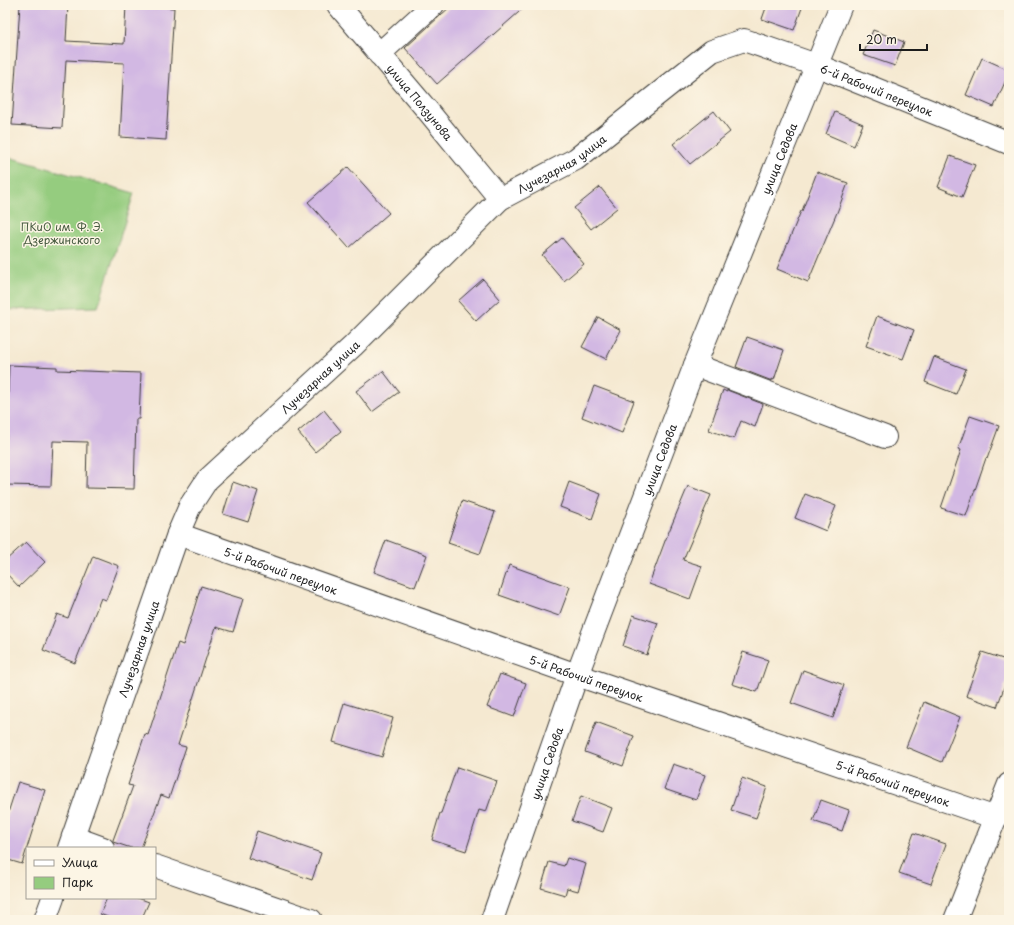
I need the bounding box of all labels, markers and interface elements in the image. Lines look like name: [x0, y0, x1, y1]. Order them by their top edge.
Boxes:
scale bar: [860, 26, 927, 52]
text: 20 m: [866, 30, 897, 48]
street label: 6-й Рабочий переулок: [818, 59, 936, 120]
street label: улица Ползунова: [383, 60, 457, 144]
street label: улица Седова: [757, 120, 801, 197]
street label: Лучезарная улица: [514, 130, 609, 197]
park label: ПКиО им. Ф. Э. Дзержинского: [21, 218, 103, 248]
street label: Лучезарная улица: [277, 336, 363, 417]
street label: улица Седова: [638, 421, 681, 498]
street label: 5-й Рабочий переулок: [222, 542, 340, 598]
street label: Лучезарная улица: [114, 598, 163, 699]
street label: 5-й Рабочий переулок: [527, 650, 646, 706]
street label: улица Седова: [526, 724, 567, 802]
street label: 5-й Рабочий переулок: [834, 755, 953, 810]
legend: [26, 847, 156, 899]
text: Улица: [62, 853, 98, 871]
text: Парк: [62, 873, 94, 891]

